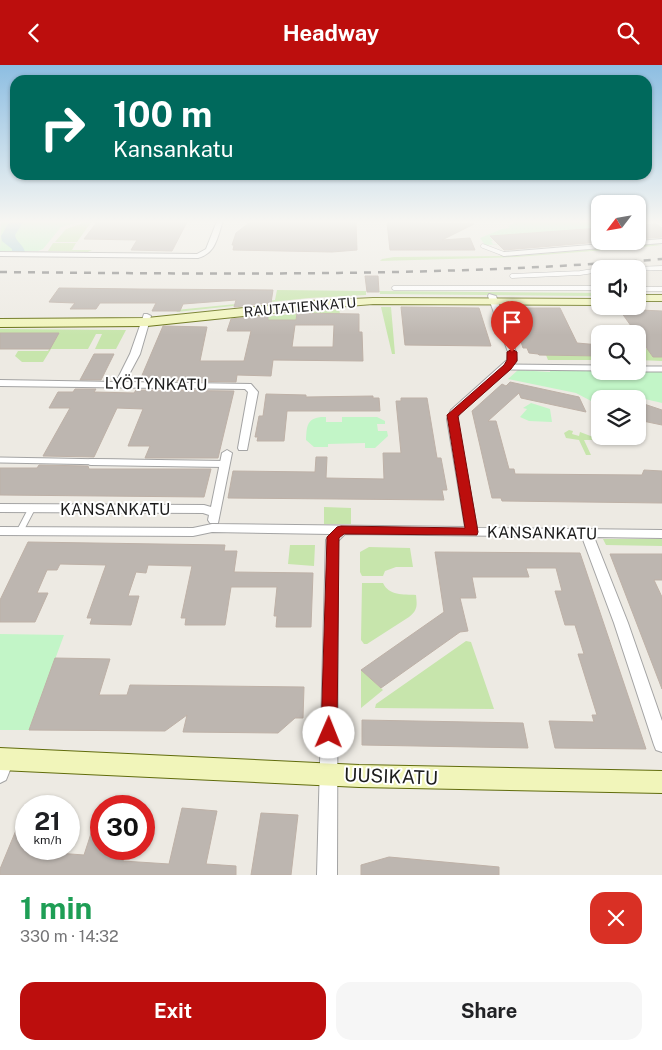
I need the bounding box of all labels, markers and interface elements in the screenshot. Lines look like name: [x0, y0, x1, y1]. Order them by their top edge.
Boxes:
icon: back: [20, 19, 48, 47]
icon: search: [614, 19, 642, 47]
text: Headway: [283, 20, 379, 46]
text: 100 m: [113, 94, 212, 135]
icon: right: [30, 95, 95, 160]
text: Kansankatu: [113, 136, 234, 162]
north arrow: [591, 195, 646, 250]
map controls: [591, 195, 646, 445]
button: sound: [591, 260, 646, 315]
street label: RAUTATIENKATU: [243, 294, 357, 320]
pin: [491, 301, 533, 352]
icon: arrive: [498, 308, 526, 336]
button: search: [591, 325, 646, 380]
street label: LYÖTYNKATU: [104, 373, 208, 394]
button: layers: [591, 390, 646, 445]
street label: KANSANKATU: [60, 500, 170, 519]
street label: KANSANKATU: [487, 523, 597, 543]
position arrow: [302, 706, 354, 758]
street label: UUSIKATU: [344, 763, 438, 789]
speed limit sign: 30: [90, 795, 155, 860]
text: 21: [34, 806, 61, 836]
text: km/h: [33, 833, 62, 847]
text: 1 min: [20, 890, 92, 926]
button: close: [590, 892, 642, 944]
text: 330 m · 14:32: [20, 927, 119, 946]
button: Exit: [20, 982, 326, 1040]
button: Share: [336, 982, 642, 1040]

